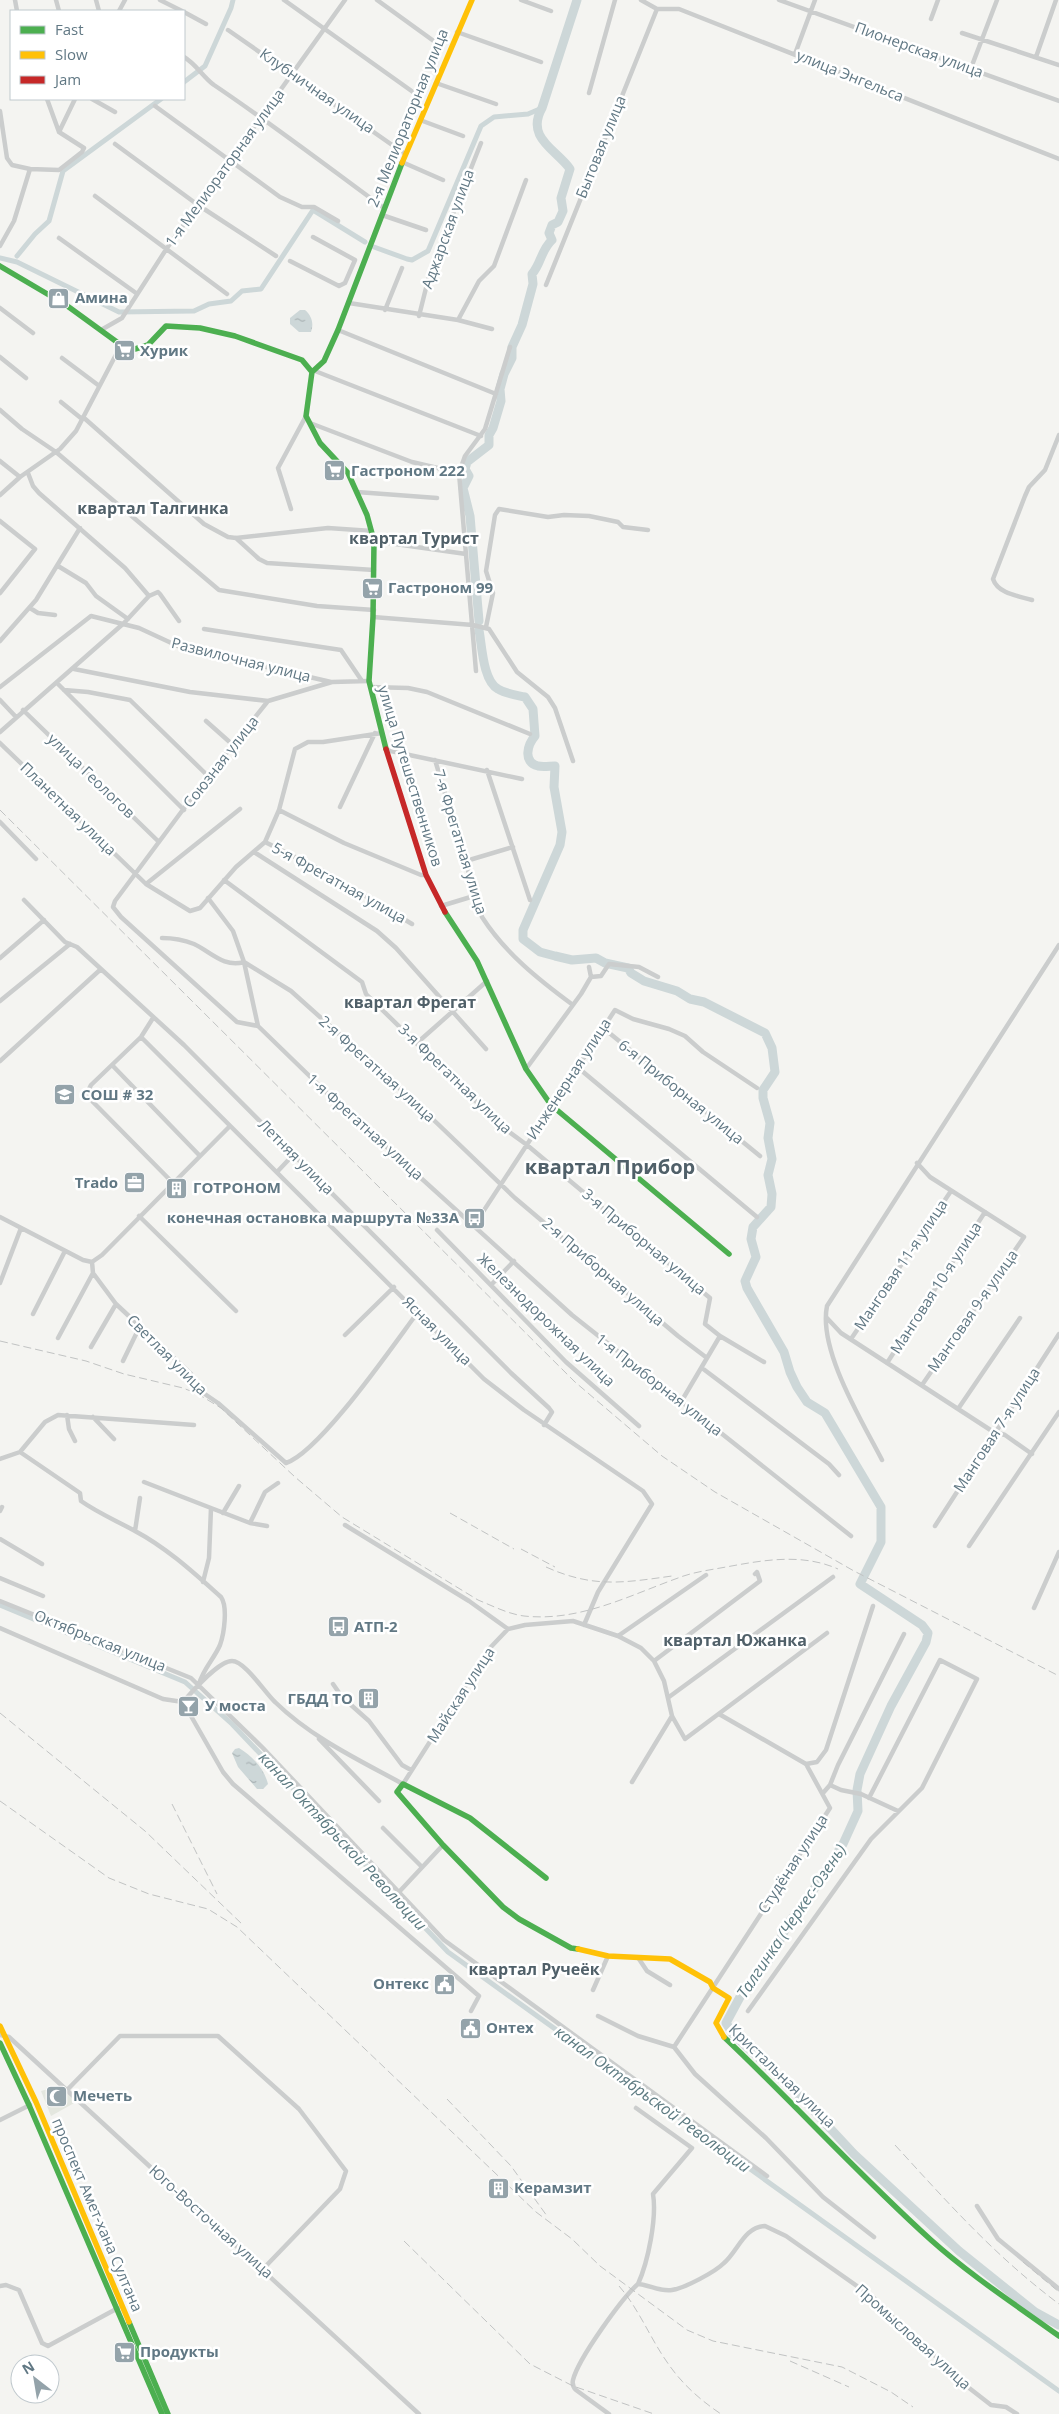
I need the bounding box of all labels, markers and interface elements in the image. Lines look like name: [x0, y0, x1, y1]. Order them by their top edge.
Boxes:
legend: [10, 10, 185, 100]
street label: Пионерская улица: [852, 17, 986, 82]
text: Fast: [55, 19, 84, 39]
street label: 2-я Мелиораторная улица: [362, 25, 452, 210]
street label: Клубничная улица: [256, 43, 379, 137]
text: Slow: [55, 44, 88, 64]
street label: улица Энгельса: [794, 44, 907, 106]
text: Jam: [53, 69, 81, 89]
street label: 1-я Мелиораторная улица: [160, 84, 288, 250]
street label: Бытовая улица: [570, 92, 630, 201]
street label: Аджарская улица: [416, 166, 478, 291]
shop icon: Амина: [47, 286, 71, 310]
place label: Амина: [75, 287, 128, 307]
supermarket icon: Хурик: [112, 339, 136, 363]
place label: Хурик: [140, 340, 189, 360]
supermarket icon: Гастроном 222: [323, 459, 347, 483]
place label: Гастроном 222: [351, 460, 465, 480]
district label: квартал Талгинка: [77, 497, 229, 519]
district label: квартал Турист: [349, 527, 479, 549]
supermarket icon: Гастроном 99: [360, 576, 384, 600]
place label: Гастроном 99: [388, 577, 494, 597]
street label: Развилочная улица: [170, 632, 313, 686]
street label: улица Путешественников: [374, 683, 448, 869]
street label: Союзная улица: [178, 711, 262, 811]
street label: улица Геологов: [44, 728, 140, 822]
street label: Планетная улица: [16, 757, 121, 859]
street label: 7-я Фрегатная улица: [429, 767, 493, 917]
street label: 5-я Фрегатная улица: [269, 837, 410, 927]
district label: квартал Фрегат: [344, 991, 476, 1013]
street label: 2-я Фрегатная улица: [315, 1010, 440, 1126]
street label: Инженерная улица: [521, 1014, 615, 1143]
street label: 3-я Фрегатная улица: [395, 1019, 517, 1138]
street label: 6-я Приборная улица: [615, 1034, 748, 1148]
street label: 1-я Фрегатная улица: [303, 1068, 428, 1184]
school or university icon: СОШ # 32: [53, 1083, 77, 1107]
place label: СОШ # 32: [81, 1084, 154, 1104]
street label: Летняя улица: [254, 1114, 339, 1199]
district label: квартал Прибор: [525, 1153, 695, 1180]
office icon: Trado: [122, 1171, 146, 1195]
place label: Trado: [75, 1172, 118, 1192]
building icon: ГОТРОНОМ: [165, 1176, 189, 1200]
place label: ГОТРОНОМ: [193, 1177, 281, 1197]
street label: 3-я Приборная улица: [579, 1184, 711, 1299]
street label: Манговая 11-я улица: [849, 1195, 951, 1334]
bus stop icon: конечная остановка маршрута №33А: [463, 1206, 487, 1230]
place label: конечная остановка маршрута №33А: [167, 1207, 460, 1227]
street label: 2-я Приборная улица: [538, 1213, 669, 1330]
street label: Манговая 10-я улица: [885, 1218, 985, 1357]
street label: Манговая 9-я улица: [922, 1245, 1022, 1376]
street label: Железнодорожная улица: [474, 1248, 620, 1390]
street label: Ясная улица: [399, 1291, 477, 1369]
street label: Светлая улица: [123, 1310, 212, 1399]
street label: 1-я Приборная улица: [592, 1328, 727, 1440]
street label: Манговая 7-я улица: [948, 1363, 1044, 1496]
street label: Октябрьская улица: [31, 1604, 169, 1676]
bus stop icon: АТП-2: [326, 1615, 350, 1639]
place label: АТП-2: [354, 1616, 398, 1636]
district label: квартал Южанка: [663, 1629, 807, 1651]
street label: Майская улица: [422, 1643, 499, 1746]
building icon: ГБДД ТО: [357, 1687, 381, 1711]
place label: ГБДД ТО: [288, 1688, 353, 1708]
bar icon: У моста: [177, 1694, 201, 1718]
place label: У моста: [205, 1695, 266, 1715]
water label: канал Октябрьской Революции: [254, 1747, 432, 1935]
street label: Студёная улица: [753, 1810, 832, 1917]
water label: Талгинка (Черкес-Озень): [731, 1840, 851, 2002]
district label: квартал Ручеёк: [468, 1958, 600, 1980]
public building icon: Онтекс: [433, 1972, 457, 1996]
place label: Онтекс: [373, 1973, 429, 1993]
public building icon: Онтех: [458, 2016, 482, 2040]
place label: Онтех: [486, 2017, 534, 2037]
street label: Кристальная улица: [725, 2019, 840, 2132]
water label: канал Октябрьской Революции: [551, 2020, 755, 2178]
mosque icon: Мечеть: [45, 2084, 69, 2108]
place label: Мечеть: [73, 2085, 132, 2105]
street label: проспект Амет-хана Султана: [48, 2115, 148, 2315]
street label: Юго-Восточная улица: [145, 2160, 278, 2282]
building icon: Керамзит: [486, 2176, 510, 2200]
place label: Керамзит: [514, 2177, 592, 2197]
street label: Промысловая улица: [852, 2279, 976, 2394]
supermarket icon: Продукты: [112, 2340, 136, 2364]
place label: Продукты: [140, 2341, 219, 2361]
north arrow: [10, 2354, 60, 2404]
text: N: [18, 2356, 38, 2379]

